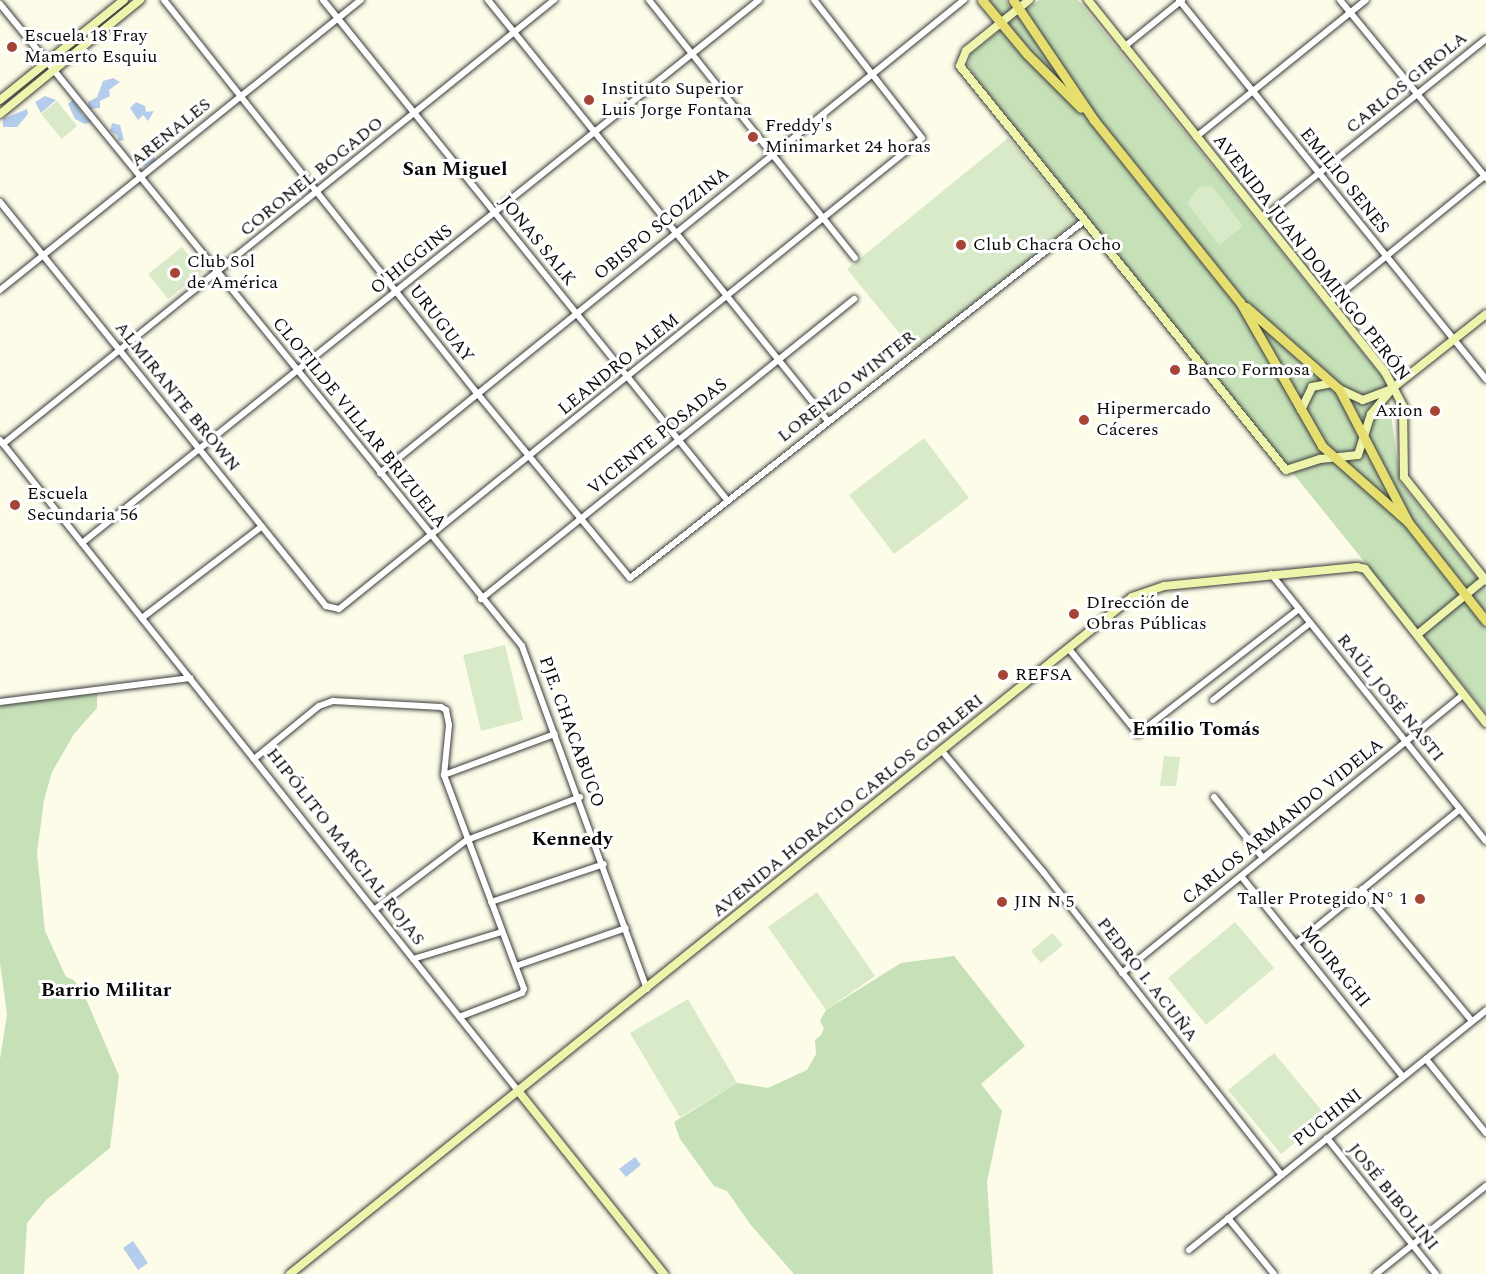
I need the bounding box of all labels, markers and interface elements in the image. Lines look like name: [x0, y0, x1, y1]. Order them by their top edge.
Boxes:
place label: Escuela 18 Fray Mamerto Esquiu: [24, 26, 157, 68]
street label: CARLOS GIROLA: [1342, 27, 1472, 139]
marker: Escuela 18 Fray Mamerto Esquiu: [5, 40, 19, 54]
place label: Instituto Superior Luis Jorge Fontana: [601, 79, 752, 122]
marker: Instituto Superior Luis Jorge Fontana: [582, 93, 596, 107]
street label: ARENALES: [127, 94, 215, 172]
street label: CORONEL BOGADO: [236, 113, 388, 241]
place label: Freddy's Minimarket 24 horas: [765, 116, 931, 158]
street label: EMILIO SENES: [1295, 124, 1393, 238]
marker: Freddy's Minimarket 24 horas: [746, 130, 760, 144]
street label: AVENIDA JUAN DOMINGO PERÓN: [1208, 130, 1414, 386]
district label: San Miguel: [403, 157, 507, 181]
street label: OBISPO SCOZZINA: [590, 163, 734, 285]
street label: JONAS SALK: [494, 191, 580, 291]
street label: O'HIGGINS: [367, 220, 457, 300]
place label: Club Chacra Ocho: [973, 234, 1121, 256]
marker: Club Chacra Ocho: [954, 238, 968, 252]
place label: Club Sol de América: [187, 252, 278, 294]
marker: Club Sol de América: [168, 266, 182, 280]
street label: URUGUAY: [404, 281, 478, 367]
street label: LEANDRO ALEM: [554, 310, 684, 420]
street label: CLOTILDE VILLAR BRIZUELA: [267, 313, 451, 533]
street label: ALMIRANTE BROWN: [110, 317, 244, 477]
street label: LORENZO WINTER: [774, 327, 920, 447]
place label: Banco Formosa: [1187, 359, 1310, 381]
marker: Banco Formosa: [1168, 363, 1182, 377]
street label: VICENTE POSADAS: [584, 374, 732, 500]
place label: Hipermercado Cáceres: [1096, 399, 1211, 442]
place label: Axion: [1375, 400, 1423, 422]
marker: Axion: [1428, 404, 1442, 418]
marker: Hipermercado Cáceres: [1077, 413, 1091, 427]
place label: Escuela Secundaria 56: [27, 484, 138, 526]
marker: Escuela Secundaria 56: [8, 498, 22, 512]
place label: DIrección de Obras Públicas: [1086, 593, 1207, 636]
marker: DIrección de Obras Públicas: [1067, 607, 1081, 621]
street label: RAÚL JOSÉ NASTI: [1332, 630, 1448, 766]
street label: PJE. CHACABUCO: [534, 653, 608, 811]
place label: REFSA: [1015, 664, 1073, 686]
marker: REFSA: [996, 668, 1010, 682]
street label: AVENIDA HORACIO CARLOS GORLERI: [708, 690, 988, 922]
district label: Emilio Tomás: [1132, 717, 1260, 741]
street label: CARLOS ARMANDO VIDELA: [1178, 734, 1388, 910]
street label: HIPÓLITO MARCIAL ROJAS: [261, 744, 429, 950]
district label: Kennedy: [531, 827, 613, 851]
place label: Taller Protegido N° 1: [1237, 888, 1408, 910]
place label: JIN N 5: [1014, 891, 1075, 913]
marker: Taller Protegido N° 1: [1413, 892, 1427, 906]
marker: JIN N 5: [995, 895, 1009, 909]
street label: PEDRO I. ACUÑA: [1092, 914, 1202, 1046]
street label: MOIRAGHI: [1295, 922, 1375, 1012]
district label: Barrio Militar: [41, 978, 171, 1002]
street label: PUCHINI: [1289, 1084, 1367, 1152]
street label: JOSÉ BIBOLINI: [1343, 1139, 1443, 1255]

